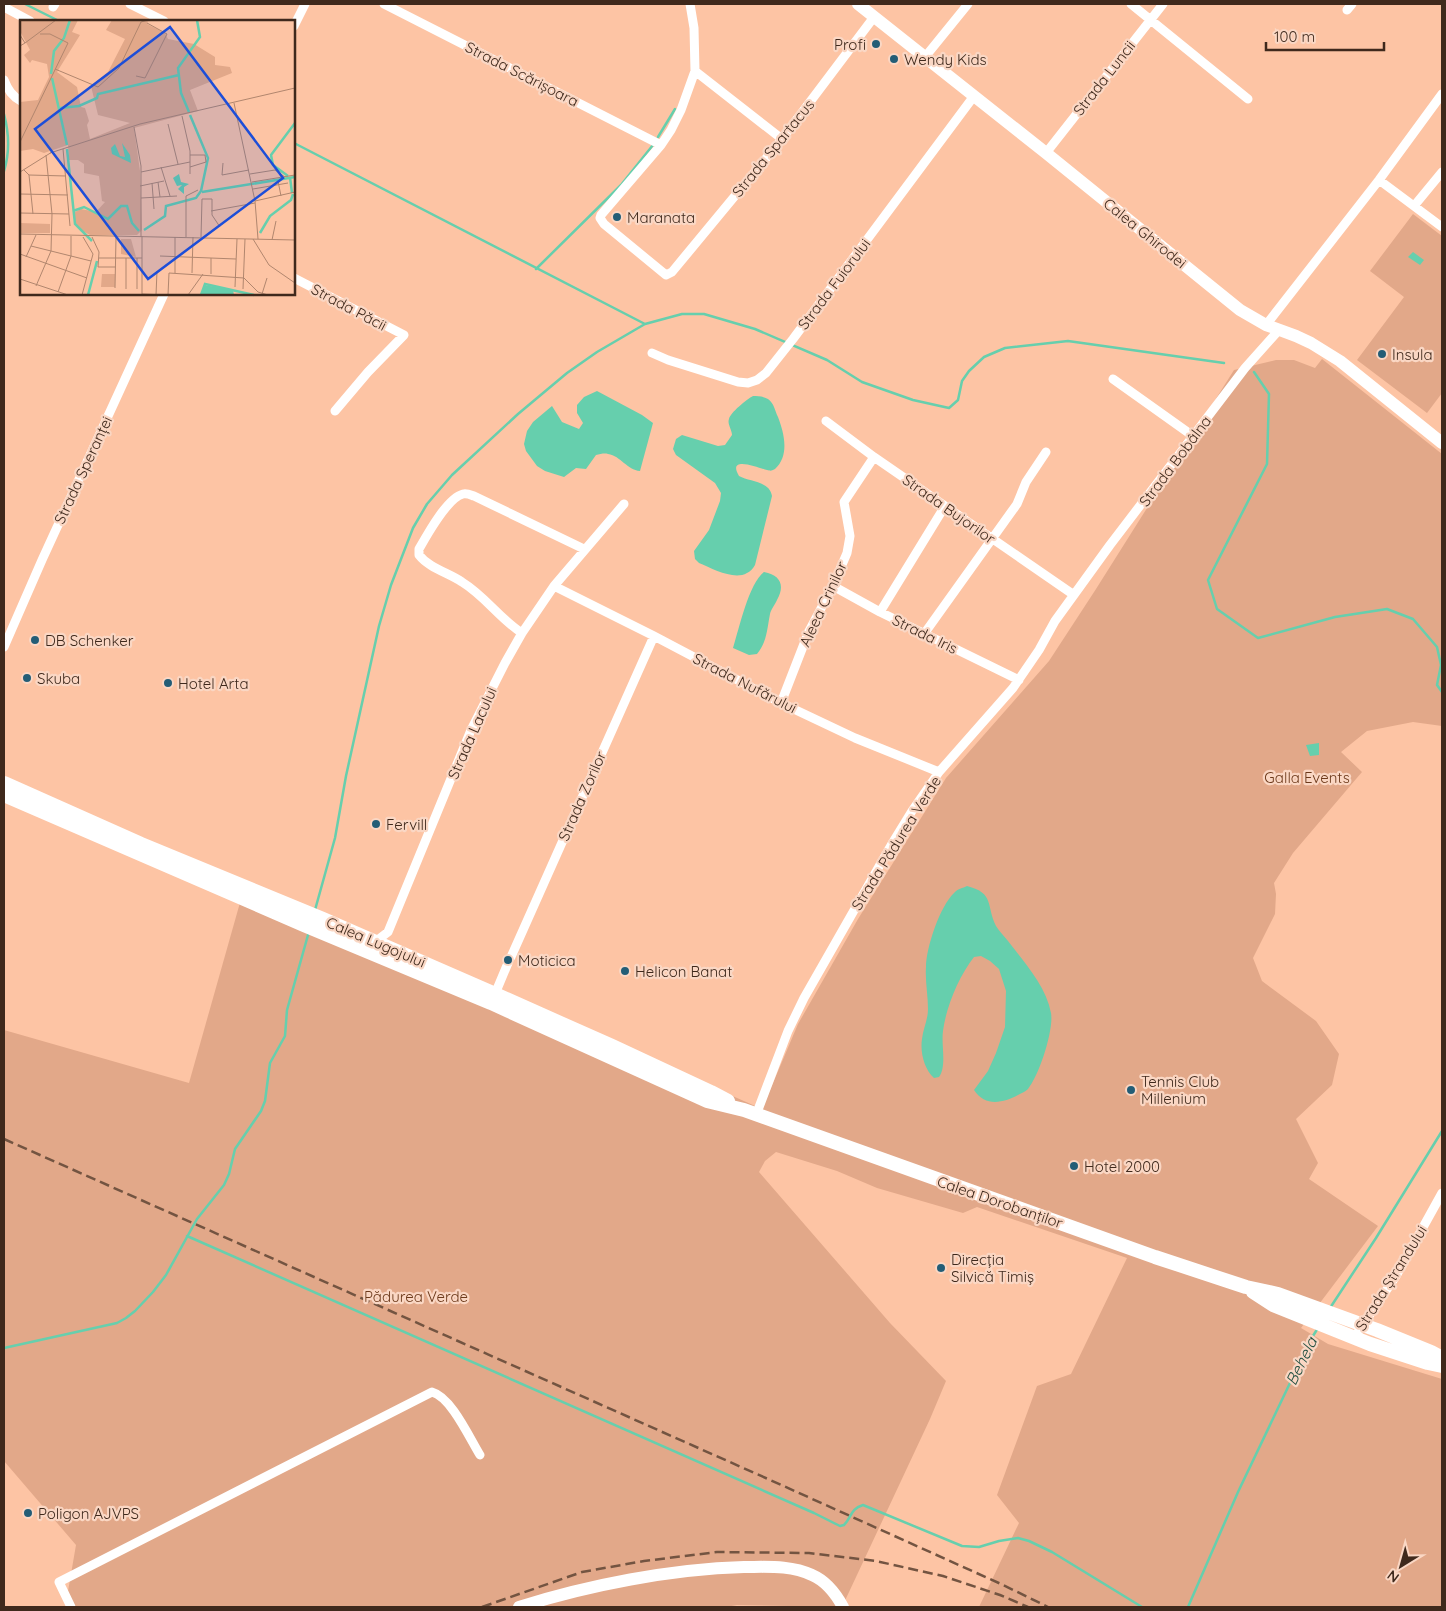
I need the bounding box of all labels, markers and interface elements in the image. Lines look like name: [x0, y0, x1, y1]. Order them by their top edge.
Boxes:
inset map: [20, 20, 295, 295]
scale bar: [1266, 20, 1384, 52]
text: 100 m: [1274, 27, 1315, 46]
place label: Profi: [834, 35, 866, 54]
street label: Strada Scărișoara: [462, 37, 582, 111]
street label: Strada Luncii: [1069, 37, 1139, 119]
marker: Profi: [870, 38, 882, 50]
place label: Wendy Kids: [904, 50, 987, 69]
marker: Wendy Kids: [888, 53, 900, 65]
street label: Strada Spartacus: [728, 95, 818, 201]
street label: Calea Ghirodei: [1100, 194, 1190, 272]
place label: Maranata: [627, 208, 695, 227]
marker: Maranata: [611, 211, 623, 223]
street label: Strada Fuiorului: [794, 235, 874, 333]
street label: Strada Păcii: [308, 279, 390, 335]
place label: Insula: [1392, 345, 1433, 364]
marker: Insula: [1376, 348, 1388, 360]
street label: Strada Bobâlna: [1135, 412, 1215, 510]
street label: Strada Speranței: [50, 413, 116, 527]
street label: Strada Bujorilor: [899, 470, 999, 548]
street label: Aleea Crinilor: [795, 558, 851, 650]
street label: Strada Iris: [889, 610, 961, 658]
place label: DB Schenker: [45, 631, 134, 650]
marker: DB Schenker: [29, 634, 41, 646]
street label: Strada Nufărului: [690, 649, 800, 717]
place label: Skuba: [37, 669, 80, 688]
marker: Skuba: [21, 672, 33, 684]
place label: Hotel Arta: [178, 674, 249, 693]
marker: Hotel Arta: [162, 677, 174, 689]
street label: Strada Lacului: [443, 684, 501, 782]
street label: Strada Zorilor: [554, 748, 610, 844]
park label: Galla Events: [1264, 768, 1350, 787]
street label: Strada Pădurea Verde: [847, 772, 945, 914]
place label: Fervill: [386, 815, 427, 834]
marker: Fervill: [370, 818, 382, 830]
street label: Calea Lugojului: [323, 913, 429, 971]
place label: Moticica: [518, 951, 576, 970]
marker: Moticica: [502, 954, 514, 966]
place label: Helicon Banat: [635, 962, 732, 981]
marker: Helicon Banat: [619, 965, 631, 977]
place label: Tennis Club Millenium: [1141, 1072, 1219, 1108]
marker: Tennis Club Millenium: [1125, 1084, 1137, 1096]
place label: Hotel 2000: [1084, 1157, 1160, 1176]
marker: Hotel 2000: [1068, 1160, 1080, 1172]
street label: Calea Dorobanților: [935, 1172, 1066, 1232]
street label: Strada Ștrandului: [1351, 1222, 1431, 1334]
place label: Direcția Silvică Timiș: [951, 1250, 1034, 1286]
marker: Direcția Silvică Timiș: [935, 1262, 947, 1274]
park label: Pădurea Verde: [364, 1287, 468, 1306]
water label: Behela: [1281, 1333, 1322, 1388]
place label: Poligon AJVPS: [38, 1504, 139, 1523]
marker: Poligon AJVPS: [22, 1507, 34, 1519]
north arrow: [1376, 1541, 1426, 1591]
text: N: [1384, 1566, 1403, 1587]

